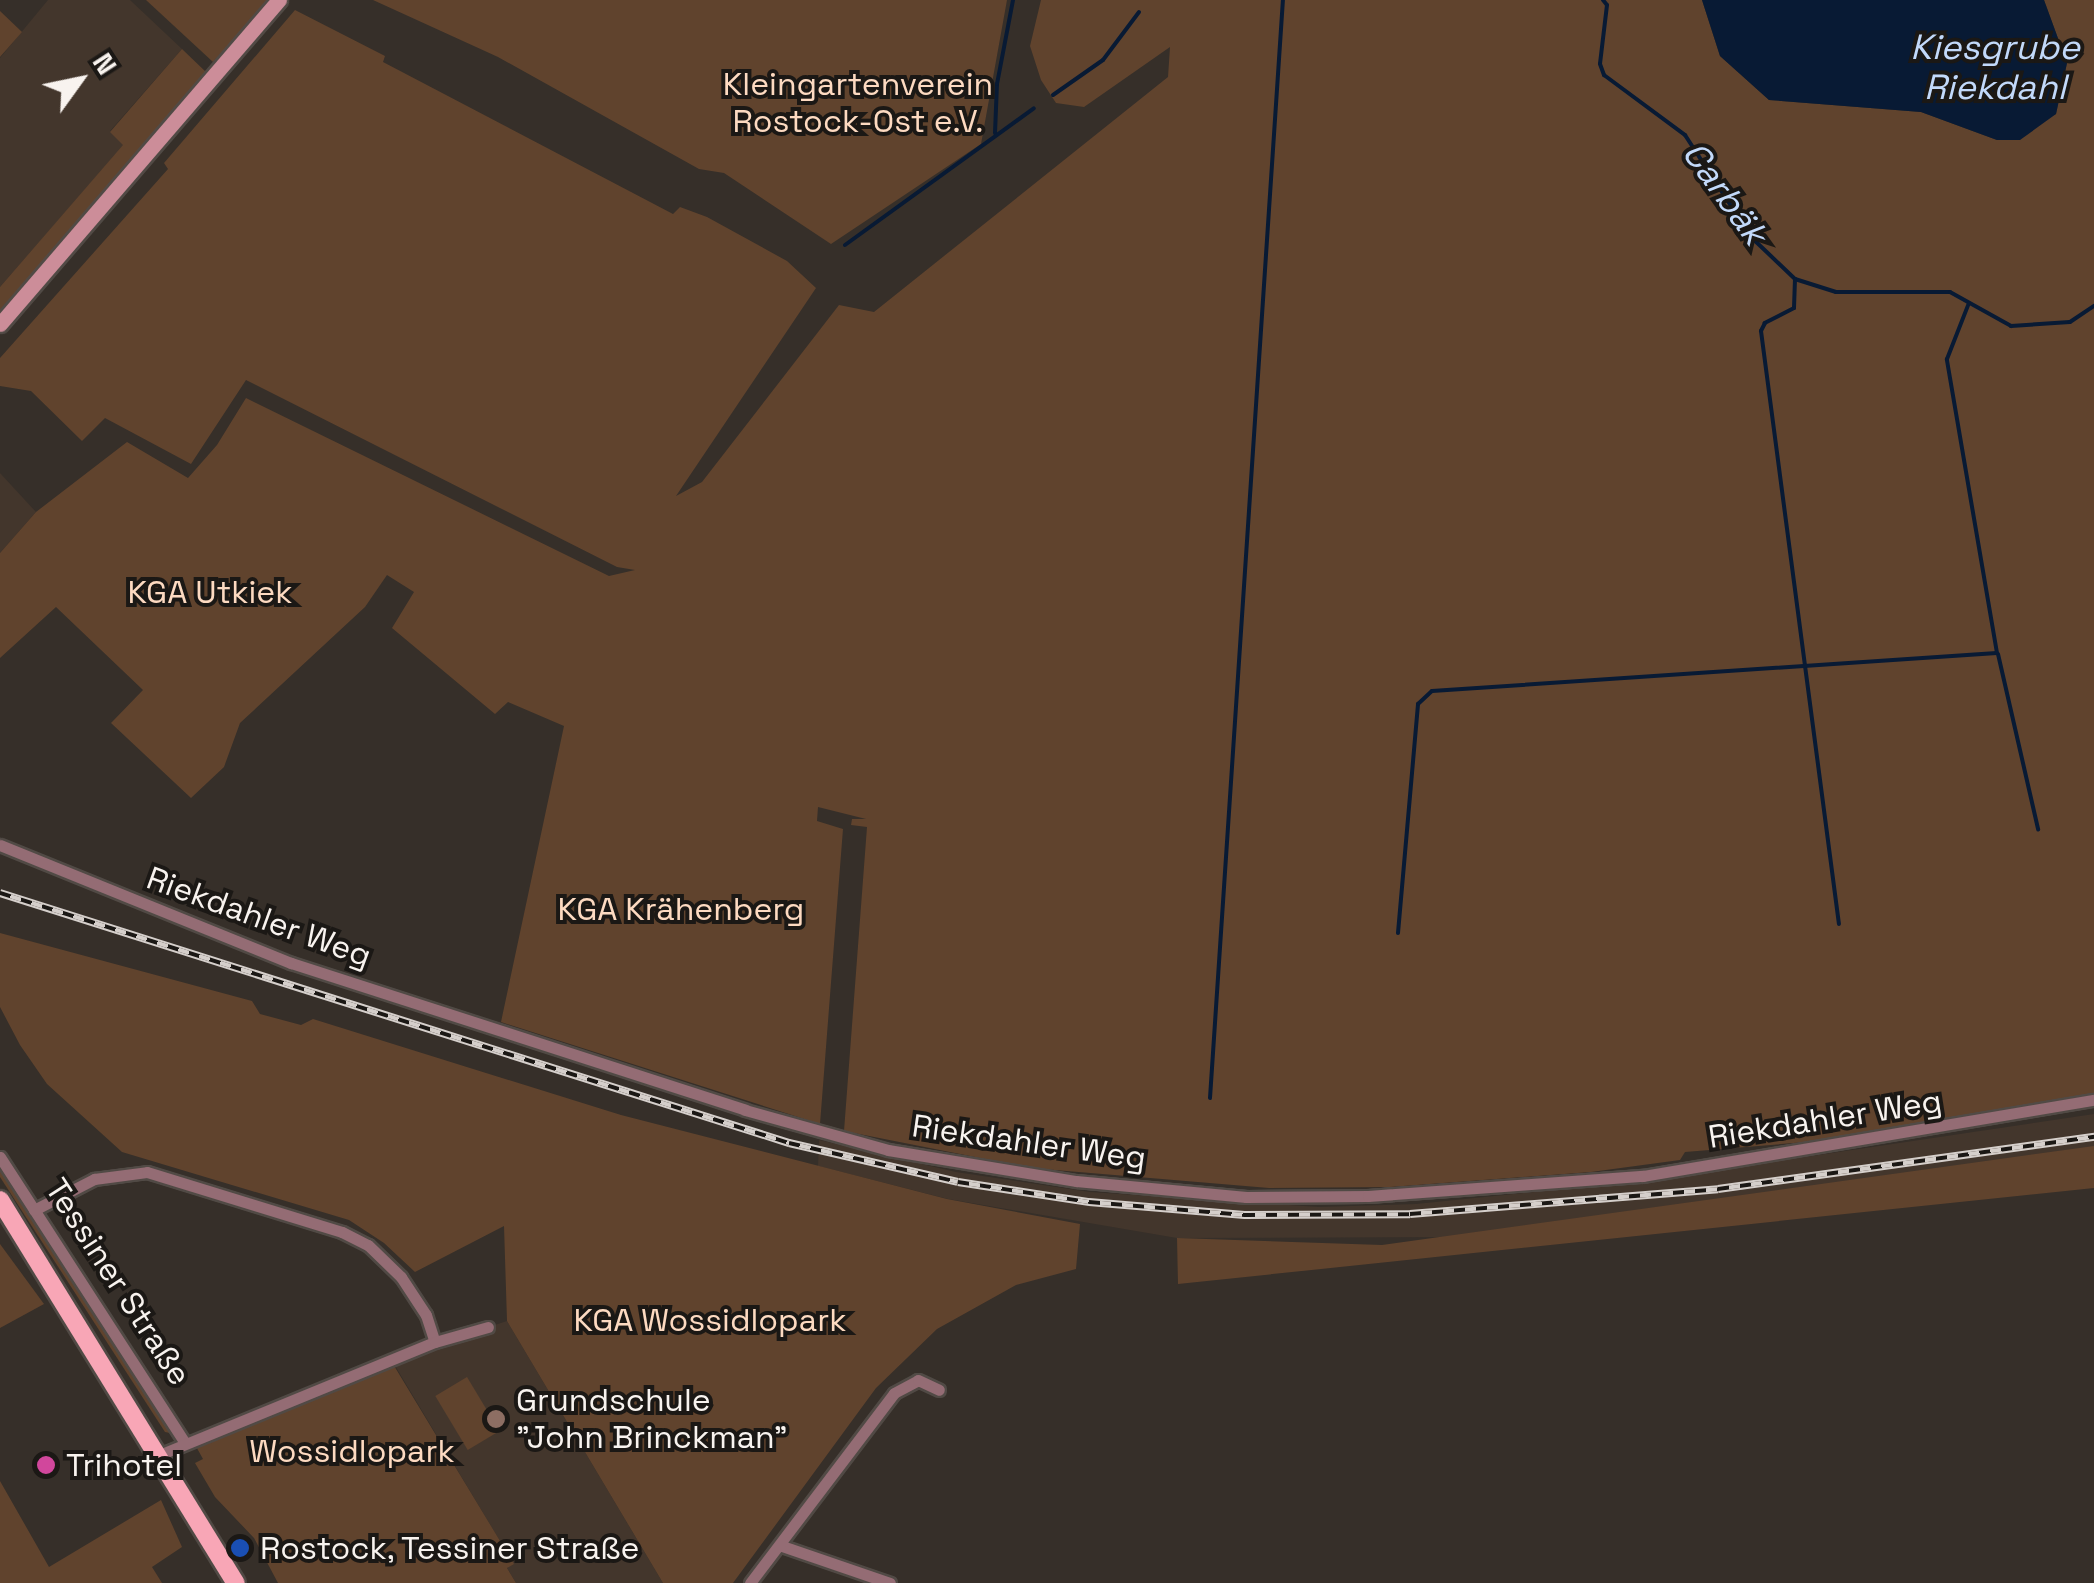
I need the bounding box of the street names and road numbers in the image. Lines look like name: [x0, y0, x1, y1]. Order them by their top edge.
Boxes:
street label: Riekdahler Weg: [142, 859, 376, 975]
street label: Riekdahler Weg: [1705, 1082, 1945, 1156]
street label: Riekdahler Weg: [909, 1107, 1149, 1177]
street label: Tessiner Straße: [37, 1172, 199, 1392]

